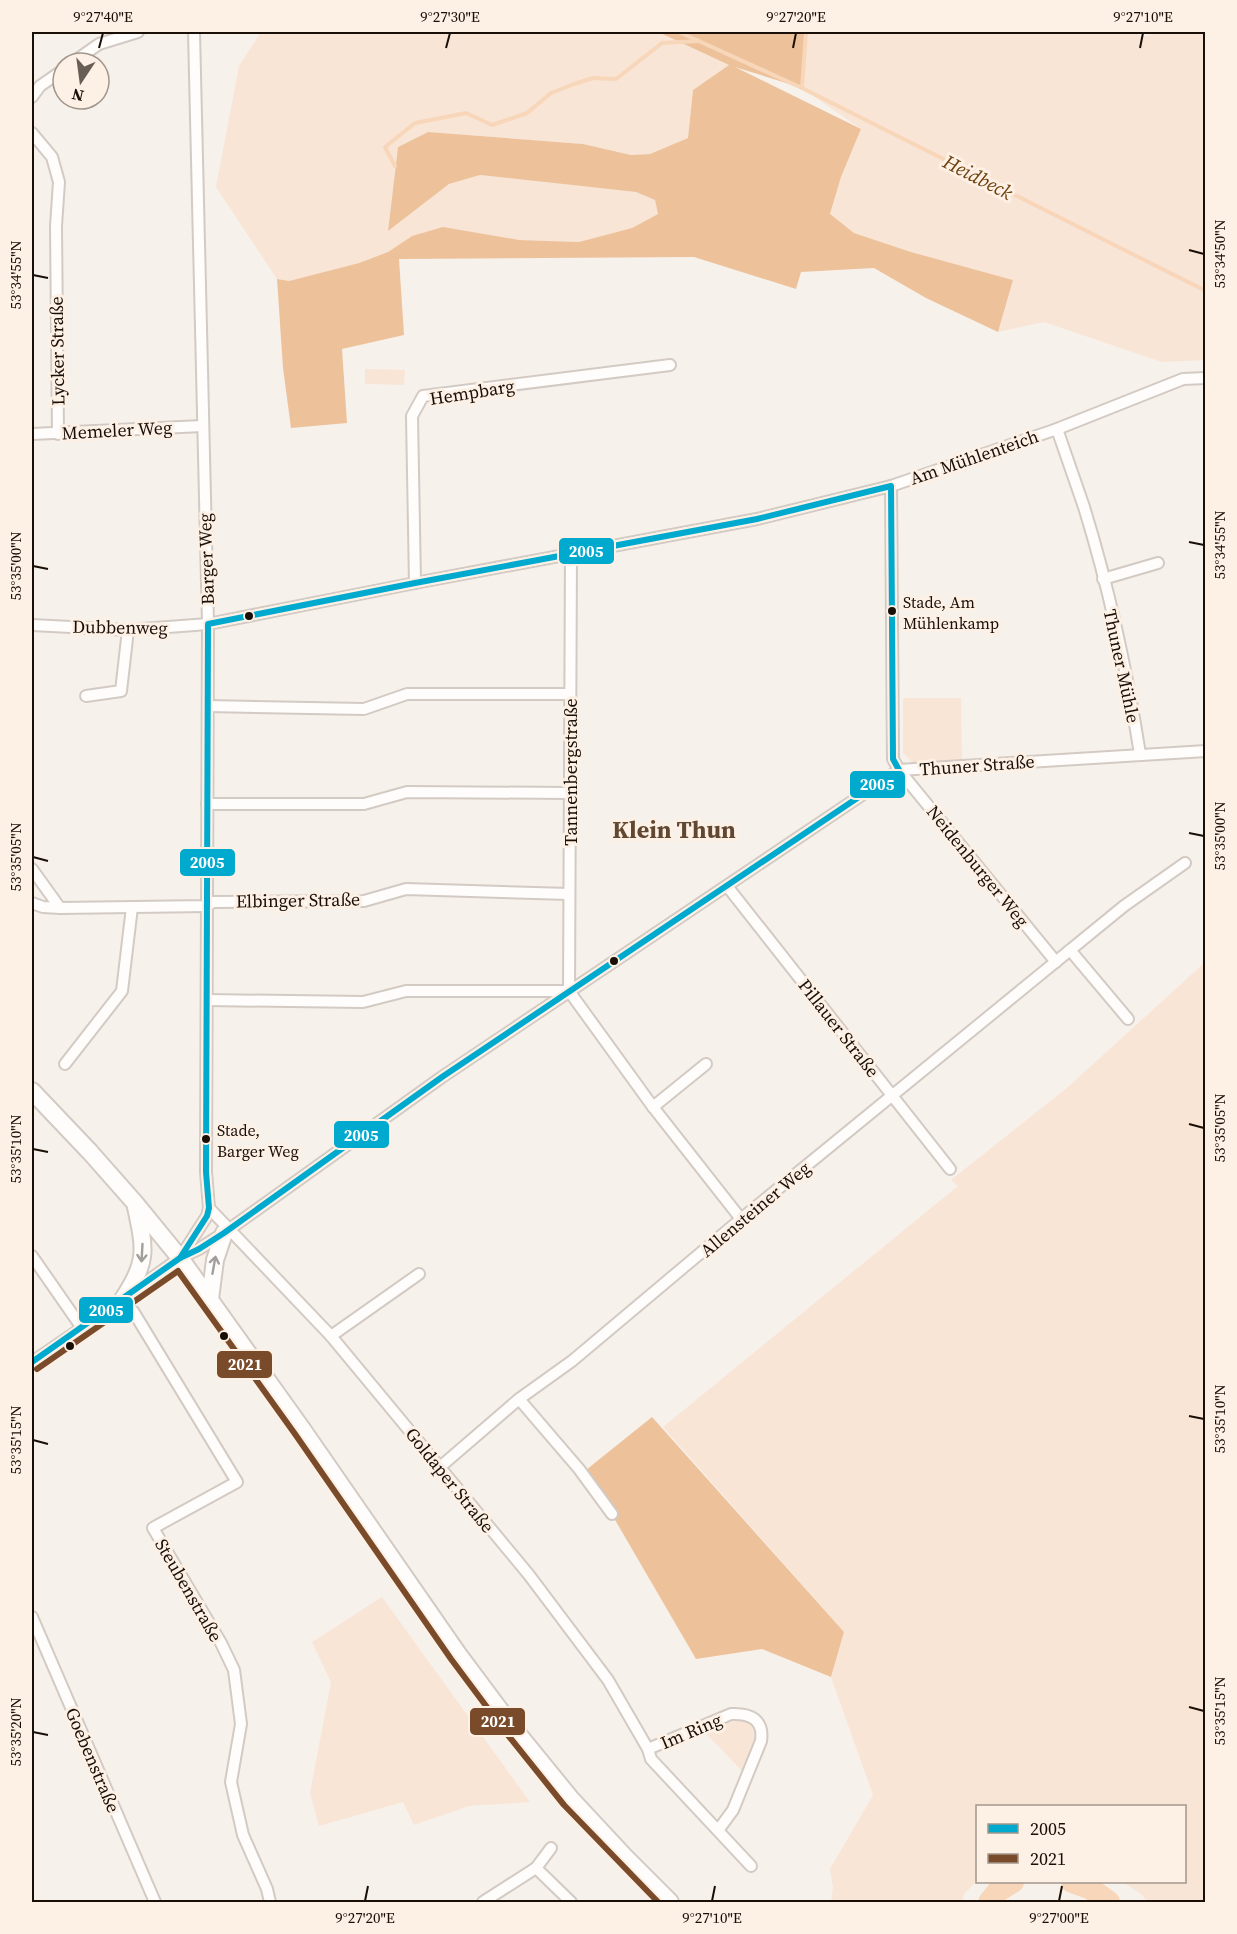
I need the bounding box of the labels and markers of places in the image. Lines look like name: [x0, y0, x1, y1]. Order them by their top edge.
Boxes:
place label: Stade, Am Mühlenkamp: [903, 591, 999, 634]
marker: Stade, Am Mühlenkamp: [886, 605, 898, 617]
unlabelled marker: [243, 610, 255, 622]
unlabelled marker: [608, 955, 620, 967]
place label: Stade, Barger Weg: [217, 1119, 299, 1162]
marker: Stade, Barger Weg: [200, 1133, 212, 1145]
unlabelled marker: [218, 1330, 230, 1342]
unlabelled marker: [64, 1340, 76, 1352]

